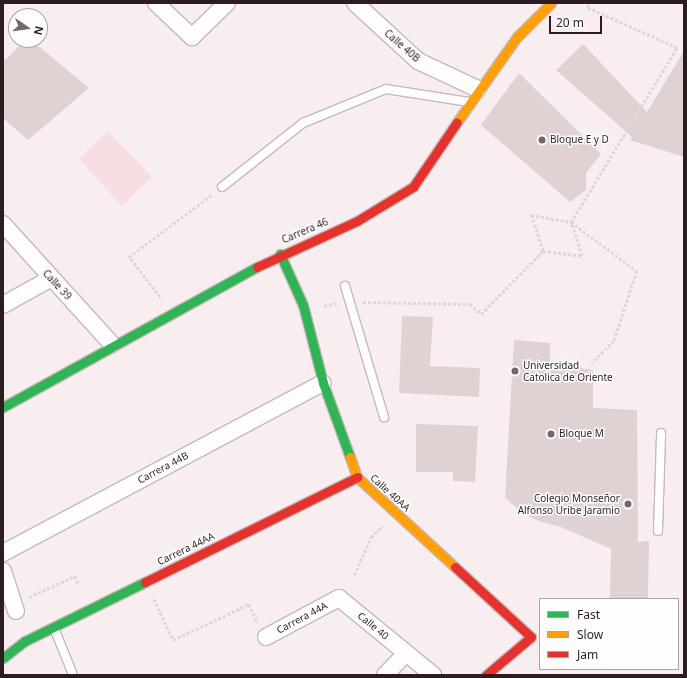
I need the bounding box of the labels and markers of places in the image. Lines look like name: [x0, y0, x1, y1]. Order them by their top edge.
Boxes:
place label: Bloque E y D: [550, 134, 609, 146]
marker: Bloque E y D: [537, 135, 547, 145]
place label: Universidad Catolica de Oriente: [523, 359, 613, 382]
marker: Universidad Catolica de Oriente: [510, 366, 520, 376]
place label: Bloque M: [559, 428, 604, 440]
marker: Bloque M: [546, 429, 556, 439]
place label: Colegio Monseñor Alfonso Uribe Jaramio: [518, 492, 620, 516]
marker: Colegio Monseñor Alfonso Uribe Jaramio: [623, 499, 633, 509]

